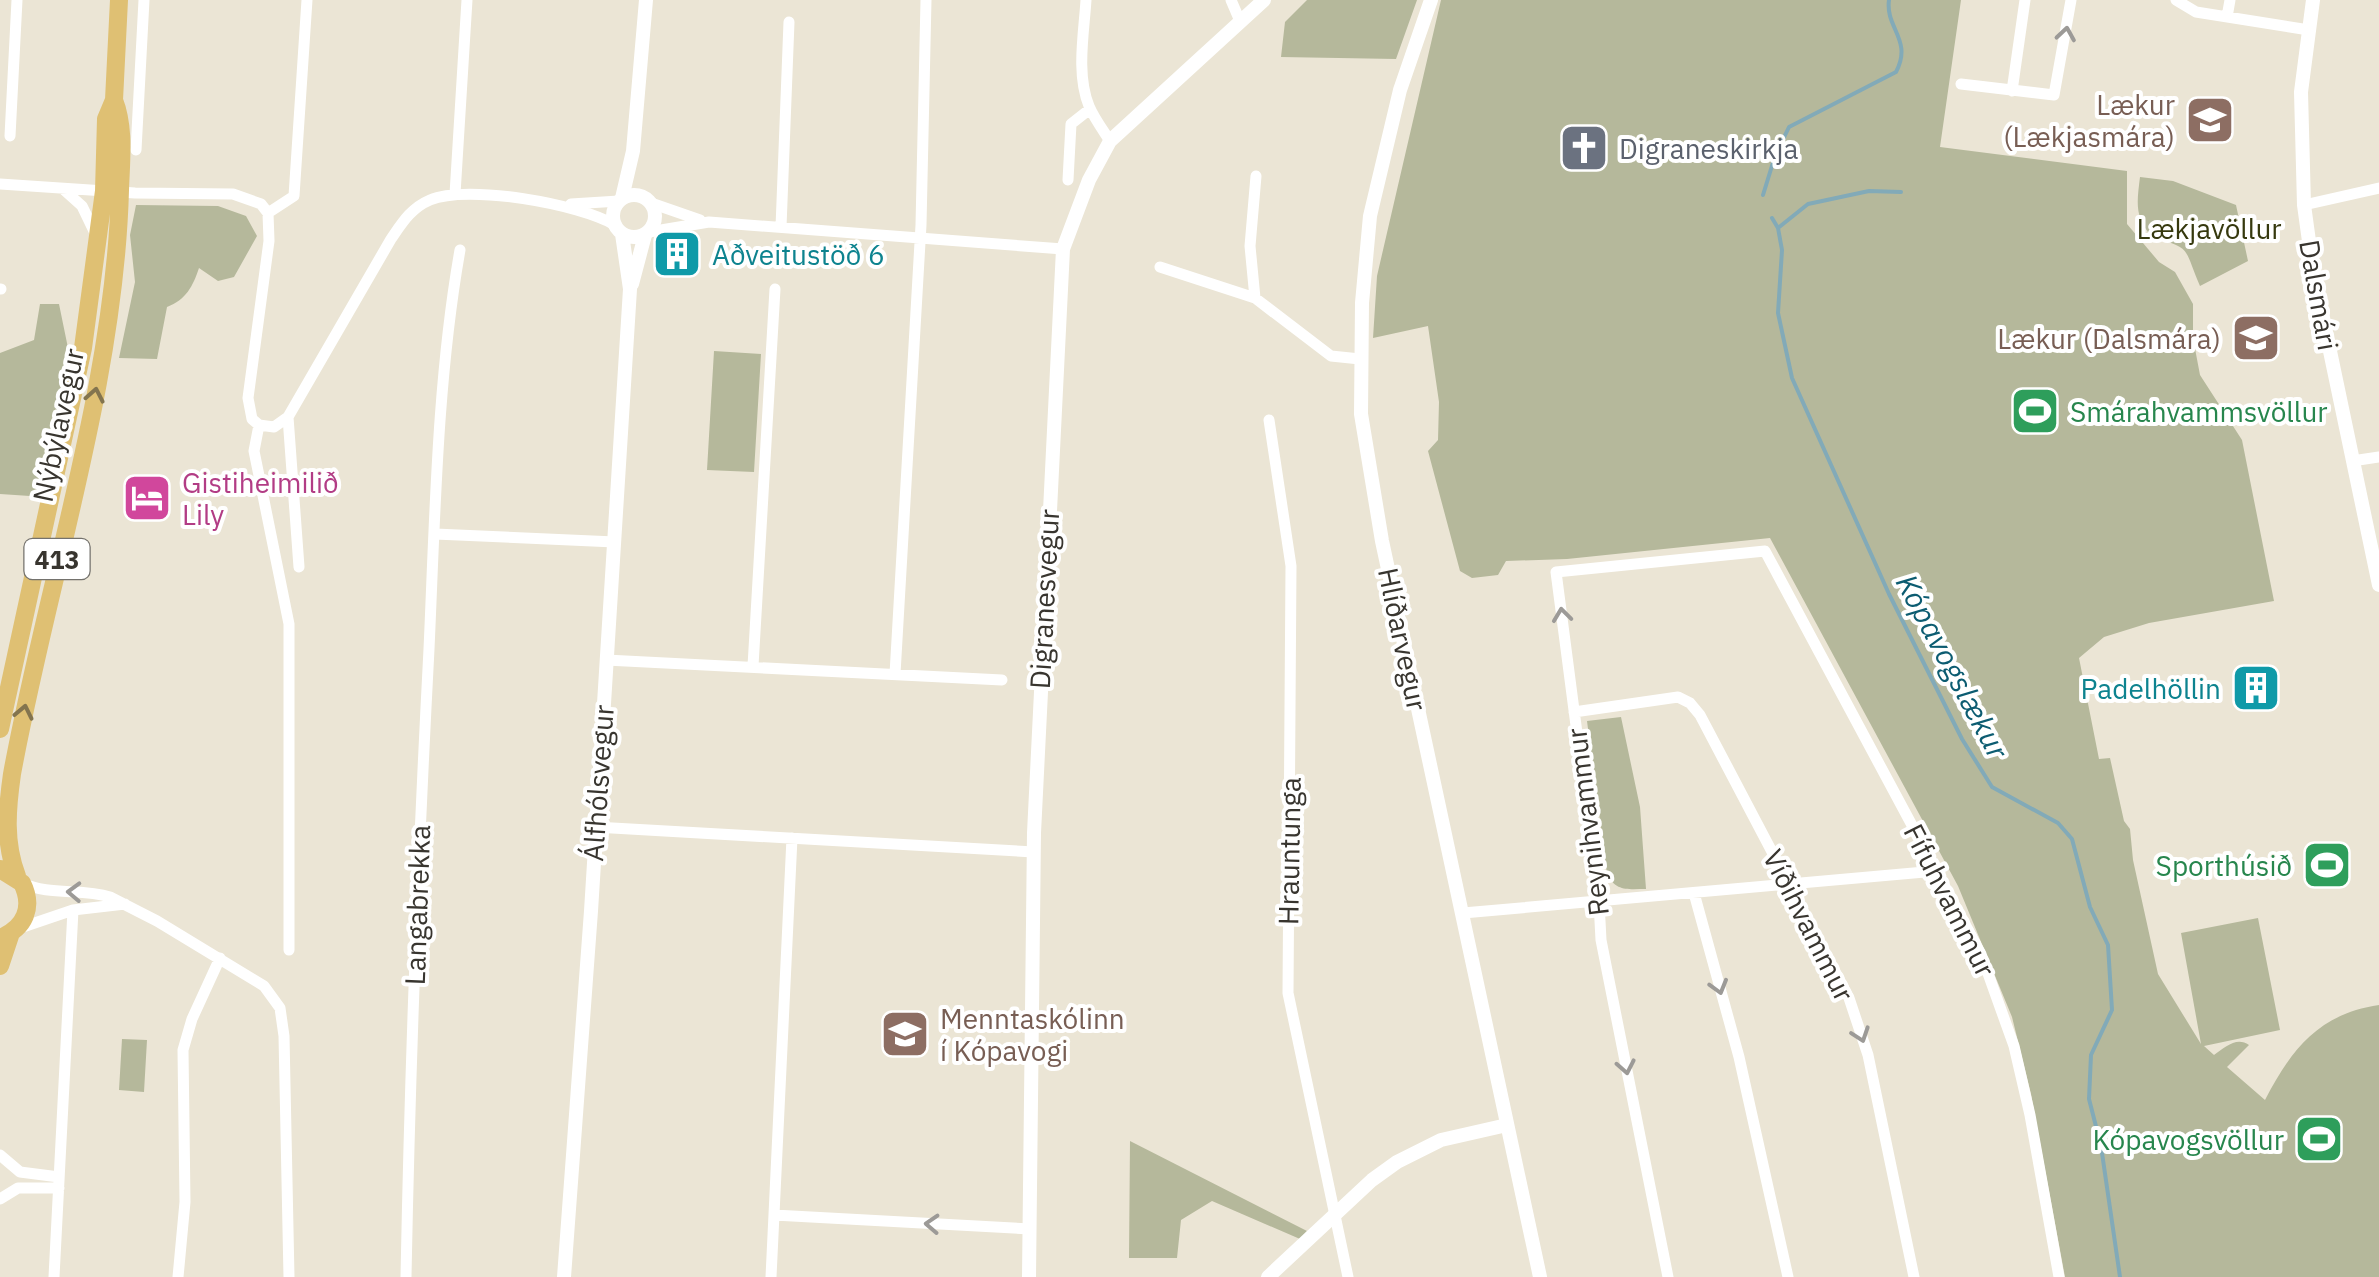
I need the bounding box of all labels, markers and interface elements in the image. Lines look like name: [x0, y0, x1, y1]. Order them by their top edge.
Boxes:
one-way arrow: [2054, 26, 2075, 43]
place label: Lækur (Lækjasmára): [2003, 86, 2175, 155]
school or university icon: Lækur (Lækjasmára): [2184, 94, 2236, 146]
church icon: Digraneskirkja: [1558, 122, 1610, 174]
place label: Digraneskirkja: [1619, 130, 1798, 167]
park label: Lækjavöllur: [2136, 210, 2282, 247]
building icon: Aðveitustöð 6: [651, 228, 703, 280]
place label: Aðveitustöð 6: [712, 236, 885, 273]
street label: Dalsmári: [2291, 237, 2347, 353]
school or university icon: Lækur (Dalsmára): [2230, 312, 2282, 364]
place label: Lækur (Dalsmára): [1997, 320, 2221, 357]
street label: Nýbýlavegur: [24, 345, 92, 505]
sports icon: Smárahvammsvöllur: [2009, 385, 2061, 437]
one-way arrow: [84, 386, 105, 403]
place label: Smárahvammsvöllur: [2070, 393, 2328, 430]
place label: Gistiheimilið Lily: [182, 464, 339, 533]
hotel icon: Gistiheimilið Lily: [121, 472, 173, 524]
street label: Digranesvegur: [1021, 508, 1067, 690]
road number: 413: [24, 539, 90, 579]
street label: Hlíðarvegur: [1370, 564, 1436, 714]
water label: Kópavogslækur: [1888, 567, 2019, 766]
one-way arrow: [1552, 607, 1573, 623]
building icon: Padelhöllin: [2230, 662, 2282, 714]
place label: Padelhöllin: [2081, 670, 2221, 707]
street label: Álfhólsvegur: [574, 703, 622, 863]
one-way arrow: [12, 704, 33, 721]
street label: Reynihvammur: [1557, 726, 1617, 918]
street label: Hrauntunga: [1269, 777, 1309, 925]
street label: Fífuhvammur: [1896, 817, 2004, 983]
street label: Langabrekka: [396, 824, 438, 986]
sports icon: Sporthúsið: [2301, 839, 2353, 891]
street label: Víðihvammur: [1755, 843, 1863, 1007]
place label: Sporthúsið: [2156, 847, 2292, 884]
one-way arrow: [65, 881, 81, 902]
one-way arrow: [1707, 978, 1728, 995]
place label: Menntaskólinn í Kópavogi: [940, 1000, 1125, 1069]
school or university icon: Menntaskólinn í Kópavogi: [879, 1008, 931, 1060]
one-way arrow: [1849, 1025, 1870, 1042]
one-way arrow: [1615, 1058, 1636, 1075]
sports icon: Kópavogsvöllur: [2293, 1113, 2345, 1165]
place label: Kópavogsvöllur: [2093, 1121, 2284, 1158]
one-way arrow: [924, 1214, 940, 1235]

